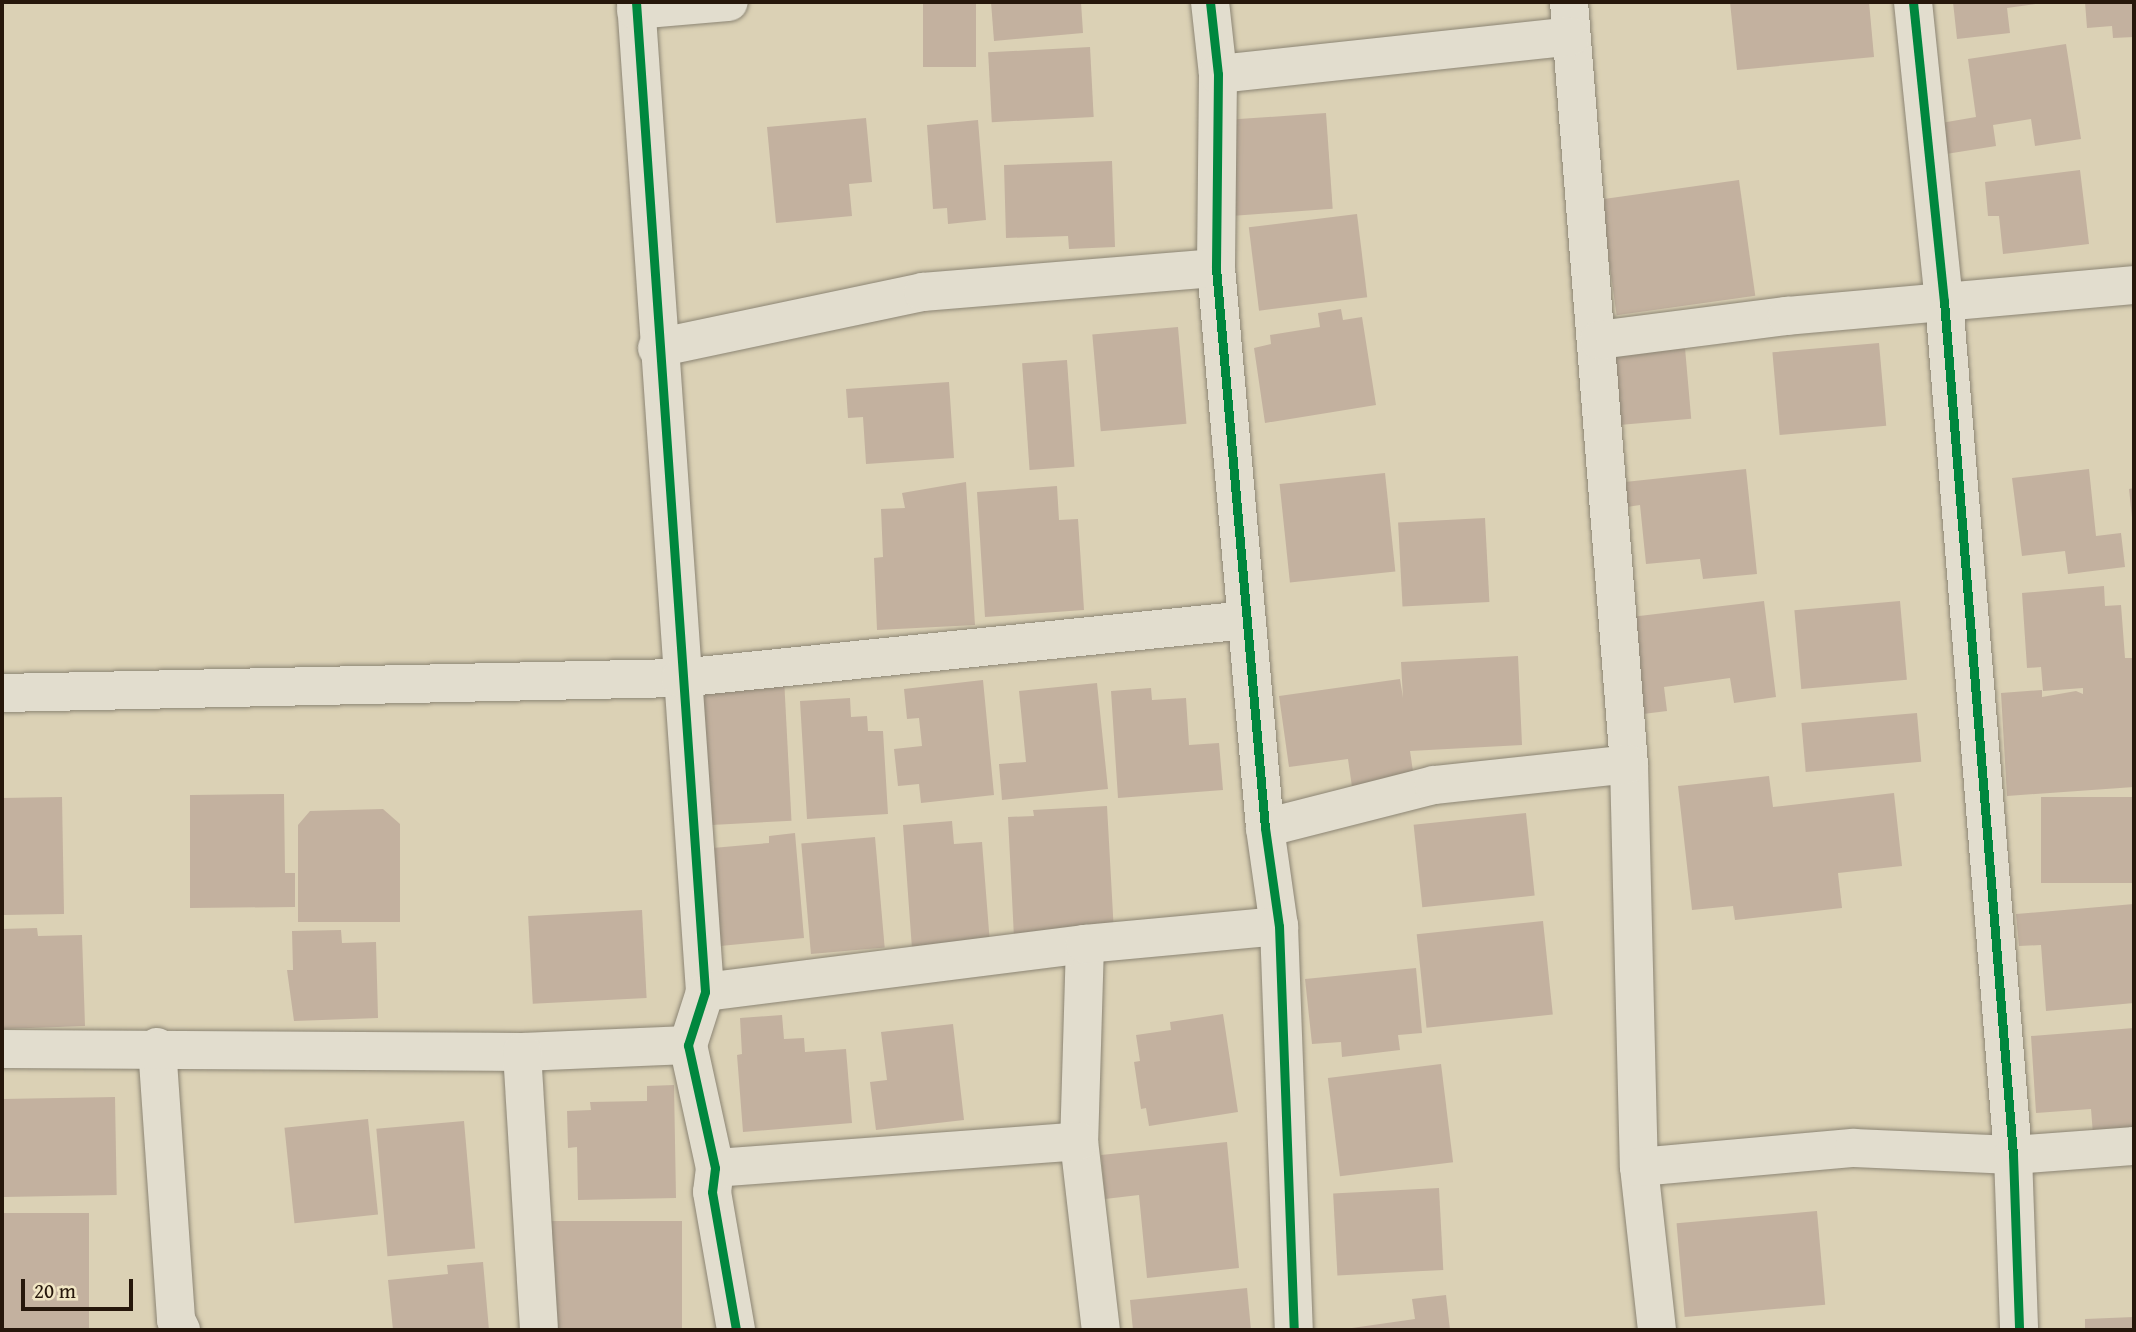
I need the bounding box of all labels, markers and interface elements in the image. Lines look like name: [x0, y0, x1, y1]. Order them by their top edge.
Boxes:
scale bar: [24, 1266, 136, 1310]
text: 20 m: [34, 1275, 76, 1306]

